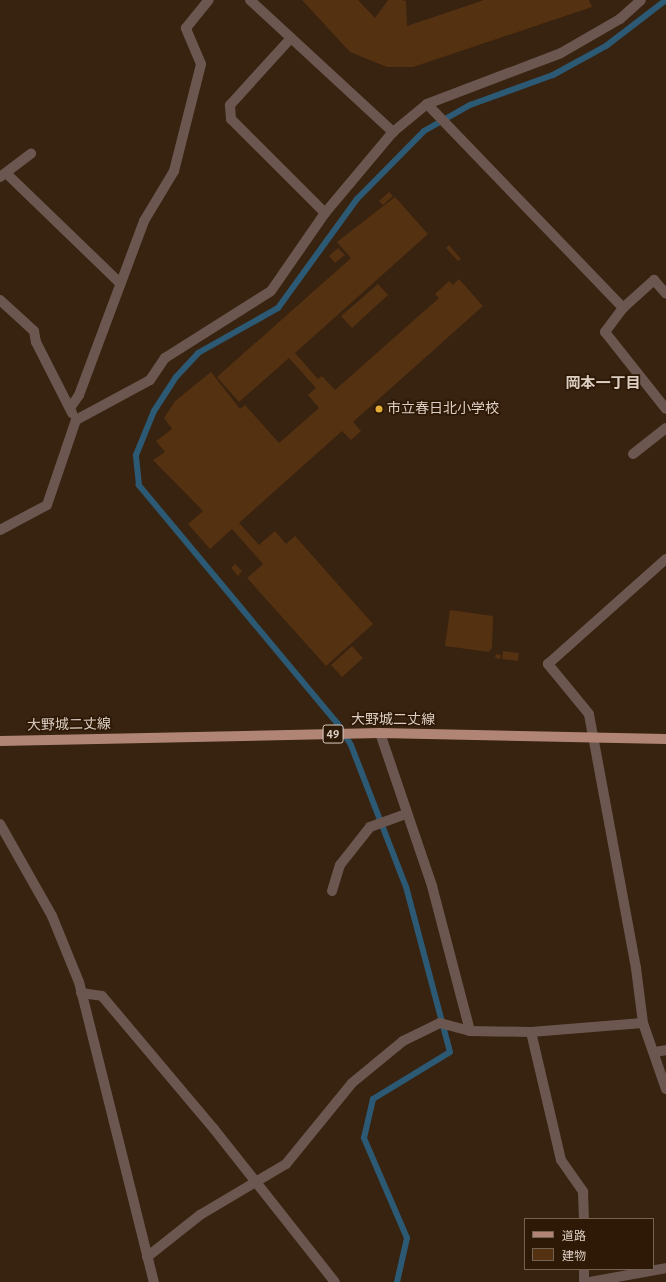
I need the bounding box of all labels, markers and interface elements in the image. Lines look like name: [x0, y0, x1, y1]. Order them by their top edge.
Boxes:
district label: 岡本一丁目: [566, 375, 640, 393]
place label: 市立春日北小学校: [387, 401, 499, 417]
marker: 市立春日北小学校: [374, 404, 384, 414]
street label: 大野城二丈線: [351, 712, 435, 728]
street label: 大野城二丈線: [27, 716, 111, 734]
road number: 49: [322, 723, 344, 745]
legend: [524, 1218, 654, 1270]
text: 道路: [562, 1230, 586, 1242]
text: 建物: [562, 1250, 586, 1262]

